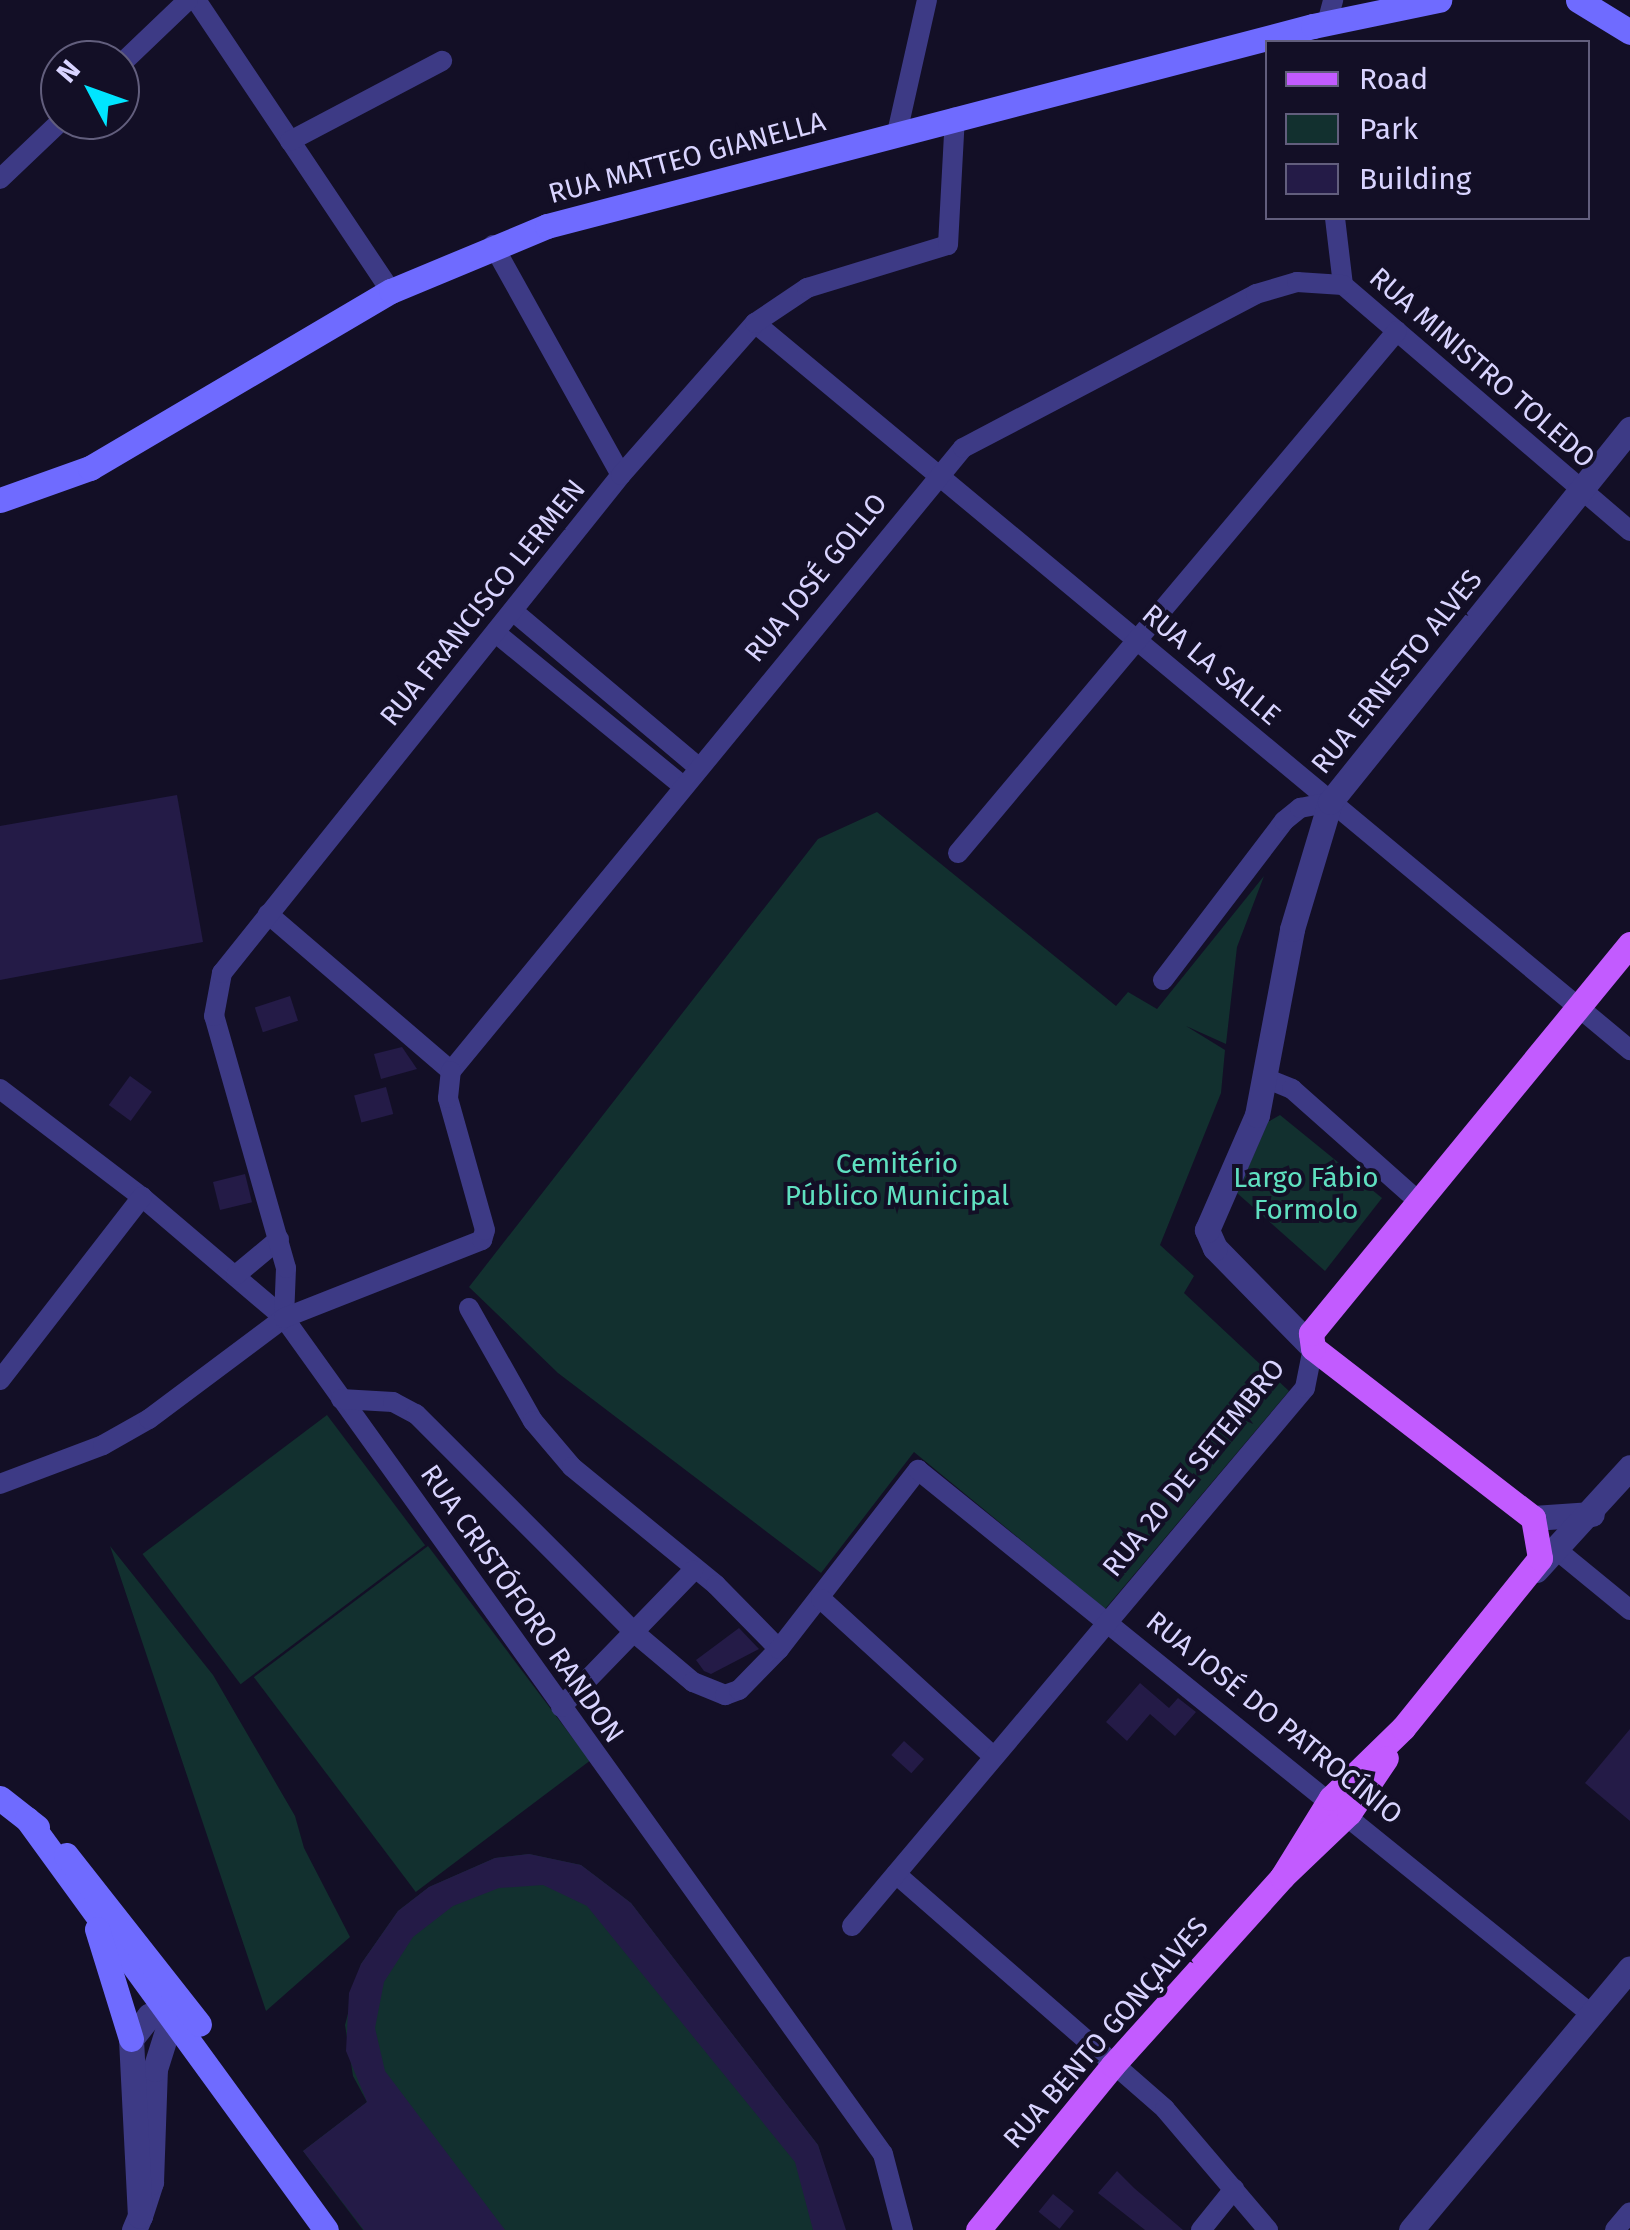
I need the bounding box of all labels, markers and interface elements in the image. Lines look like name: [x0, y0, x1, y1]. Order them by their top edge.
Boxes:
north arrow: [40, 40, 140, 140]
legend: [1265, 40, 1590, 220]
text: N: [50, 53, 87, 89]
text: Road: [1359, 61, 1428, 97]
street label: RUA MATTEO GIANELLA: [545, 105, 829, 211]
text: Park: [1359, 111, 1418, 147]
text: Building: [1359, 161, 1471, 197]
street label: RUA MINISTRO TOLEDO: [1362, 261, 1602, 475]
street label: RUA FRANCISCO LERMEN: [373, 473, 593, 733]
street label: RUA JOSÉ GOLLO: [738, 487, 894, 669]
street label: RUA ERNESTO ALVES: [1304, 563, 1490, 781]
street label: RUA LA SALLE: [1135, 598, 1287, 732]
park label: Cemitério Público Municipal: [785, 1147, 1009, 1213]
park label: Largo Fábio Formolo: [1233, 1161, 1379, 1227]
street label: RUA 20 DE SETEMBRO: [1096, 1352, 1292, 1584]
street label: RUA CRISTÓFORO RANDON: [413, 1459, 631, 1749]
street label: RUA JOSÉ DO PATROCÍNIO: [1139, 1604, 1409, 1832]
street label: RUA BENTO GONÇALVES: [997, 1911, 1215, 2155]

